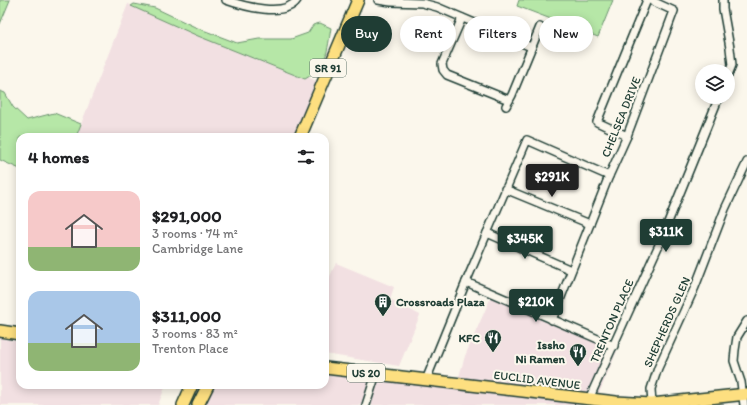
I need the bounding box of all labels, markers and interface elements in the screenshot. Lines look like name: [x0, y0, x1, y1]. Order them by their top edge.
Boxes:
chip: Buy: [341, 16, 392, 52]
chip: Rent: [400, 16, 456, 52]
chip: Filters: [464, 16, 531, 52]
chip: New: [539, 16, 593, 52]
road number: SR 91: [310, 59, 346, 77]
map controls: [695, 64, 735, 104]
button: layers: [695, 64, 735, 104]
street label: CHELSEA DRIVE: [598, 74, 644, 159]
icon: filters: [295, 146, 317, 168]
text: 4 homes: [28, 147, 89, 167]
pin: $291K: [524, 164, 580, 198]
text: $291K: [535, 169, 569, 184]
text: $291,000: [152, 206, 222, 226]
icon: home: [60, 207, 108, 255]
pin: $311K: [638, 219, 694, 253]
text: $311K: [649, 224, 683, 239]
text: 3 rooms · 74 m²: [152, 226, 238, 241]
pin: $345K: [497, 226, 553, 260]
text: $345K: [507, 231, 543, 246]
text: Cambridge Lane: [152, 241, 243, 256]
street label: SHEPHERDS GLEN: [641, 275, 693, 369]
street label: TRENTON PLACE: [587, 277, 637, 365]
pin: $210K: [508, 289, 564, 323]
building icon: Crossroads Plaza: [373, 292, 393, 317]
text: $210K: [518, 294, 554, 309]
place label: Crossroads Plaza: [396, 295, 485, 309]
text: $311,000: [152, 306, 221, 326]
icon: home: [60, 307, 108, 355]
text: 3 rooms · 83 m²: [152, 326, 238, 341]
restaurant icon: KFC: [483, 328, 503, 353]
place label: KFC: [458, 331, 480, 345]
place label: Issho Ni Ramen: [516, 338, 566, 366]
text: Trenton Place: [152, 341, 229, 356]
restaurant icon: Issho Ni Ramen: [568, 342, 588, 367]
road number: US 20: [347, 364, 385, 382]
street label: EUCLID AVENUE: [493, 368, 581, 392]

